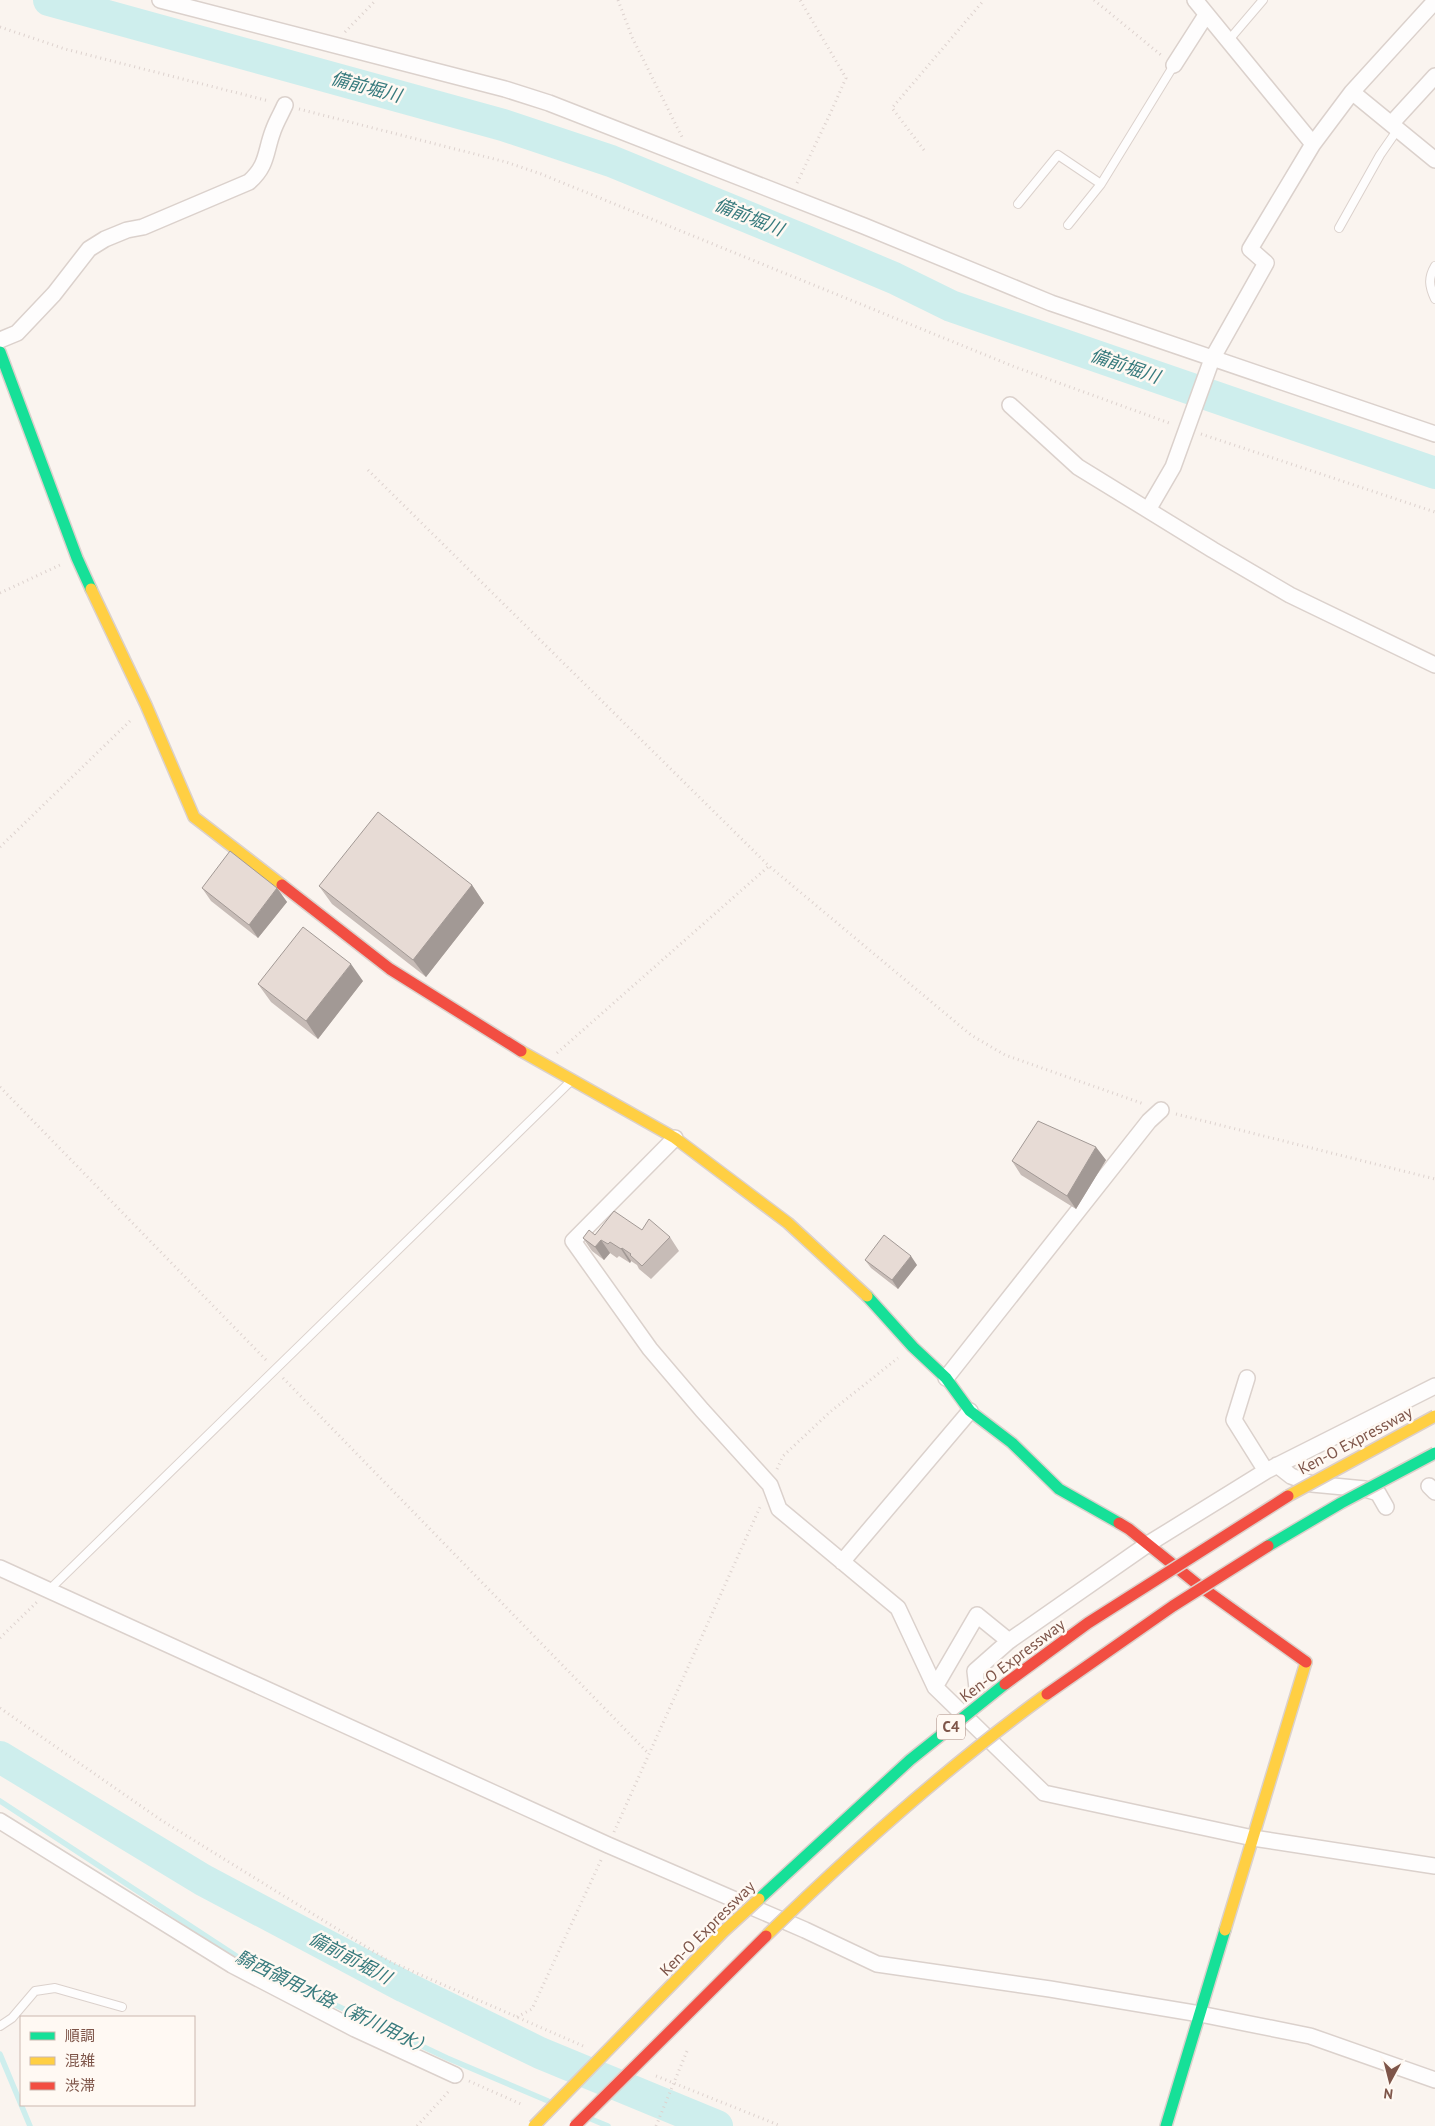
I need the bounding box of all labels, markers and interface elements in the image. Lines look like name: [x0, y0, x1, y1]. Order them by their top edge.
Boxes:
water label: 備前堀川: [328, 66, 406, 107]
water label: 備前堀川: [712, 192, 789, 241]
water label: 備前堀川: [1087, 343, 1165, 389]
street label: Ken-O Expressway: [1294, 1401, 1416, 1479]
street label: Ken-O Expressway: [955, 1614, 1069, 1706]
road number: C4: [937, 1714, 965, 1740]
street label: Ken-O Expressway: [655, 1876, 759, 1980]
water label: 備前前堀川: [305, 1926, 397, 1990]
water label: 騎西領用水路（新川用水）: [232, 1945, 436, 2060]
legend: [20, 2016, 195, 2106]
text: 順調: [65, 2026, 95, 2045]
text: 混雑: [65, 2051, 95, 2070]
north arrow: [1365, 2056, 1415, 2106]
text: 渋滞: [65, 2076, 95, 2095]
text: N: [1383, 2084, 1394, 2103]

